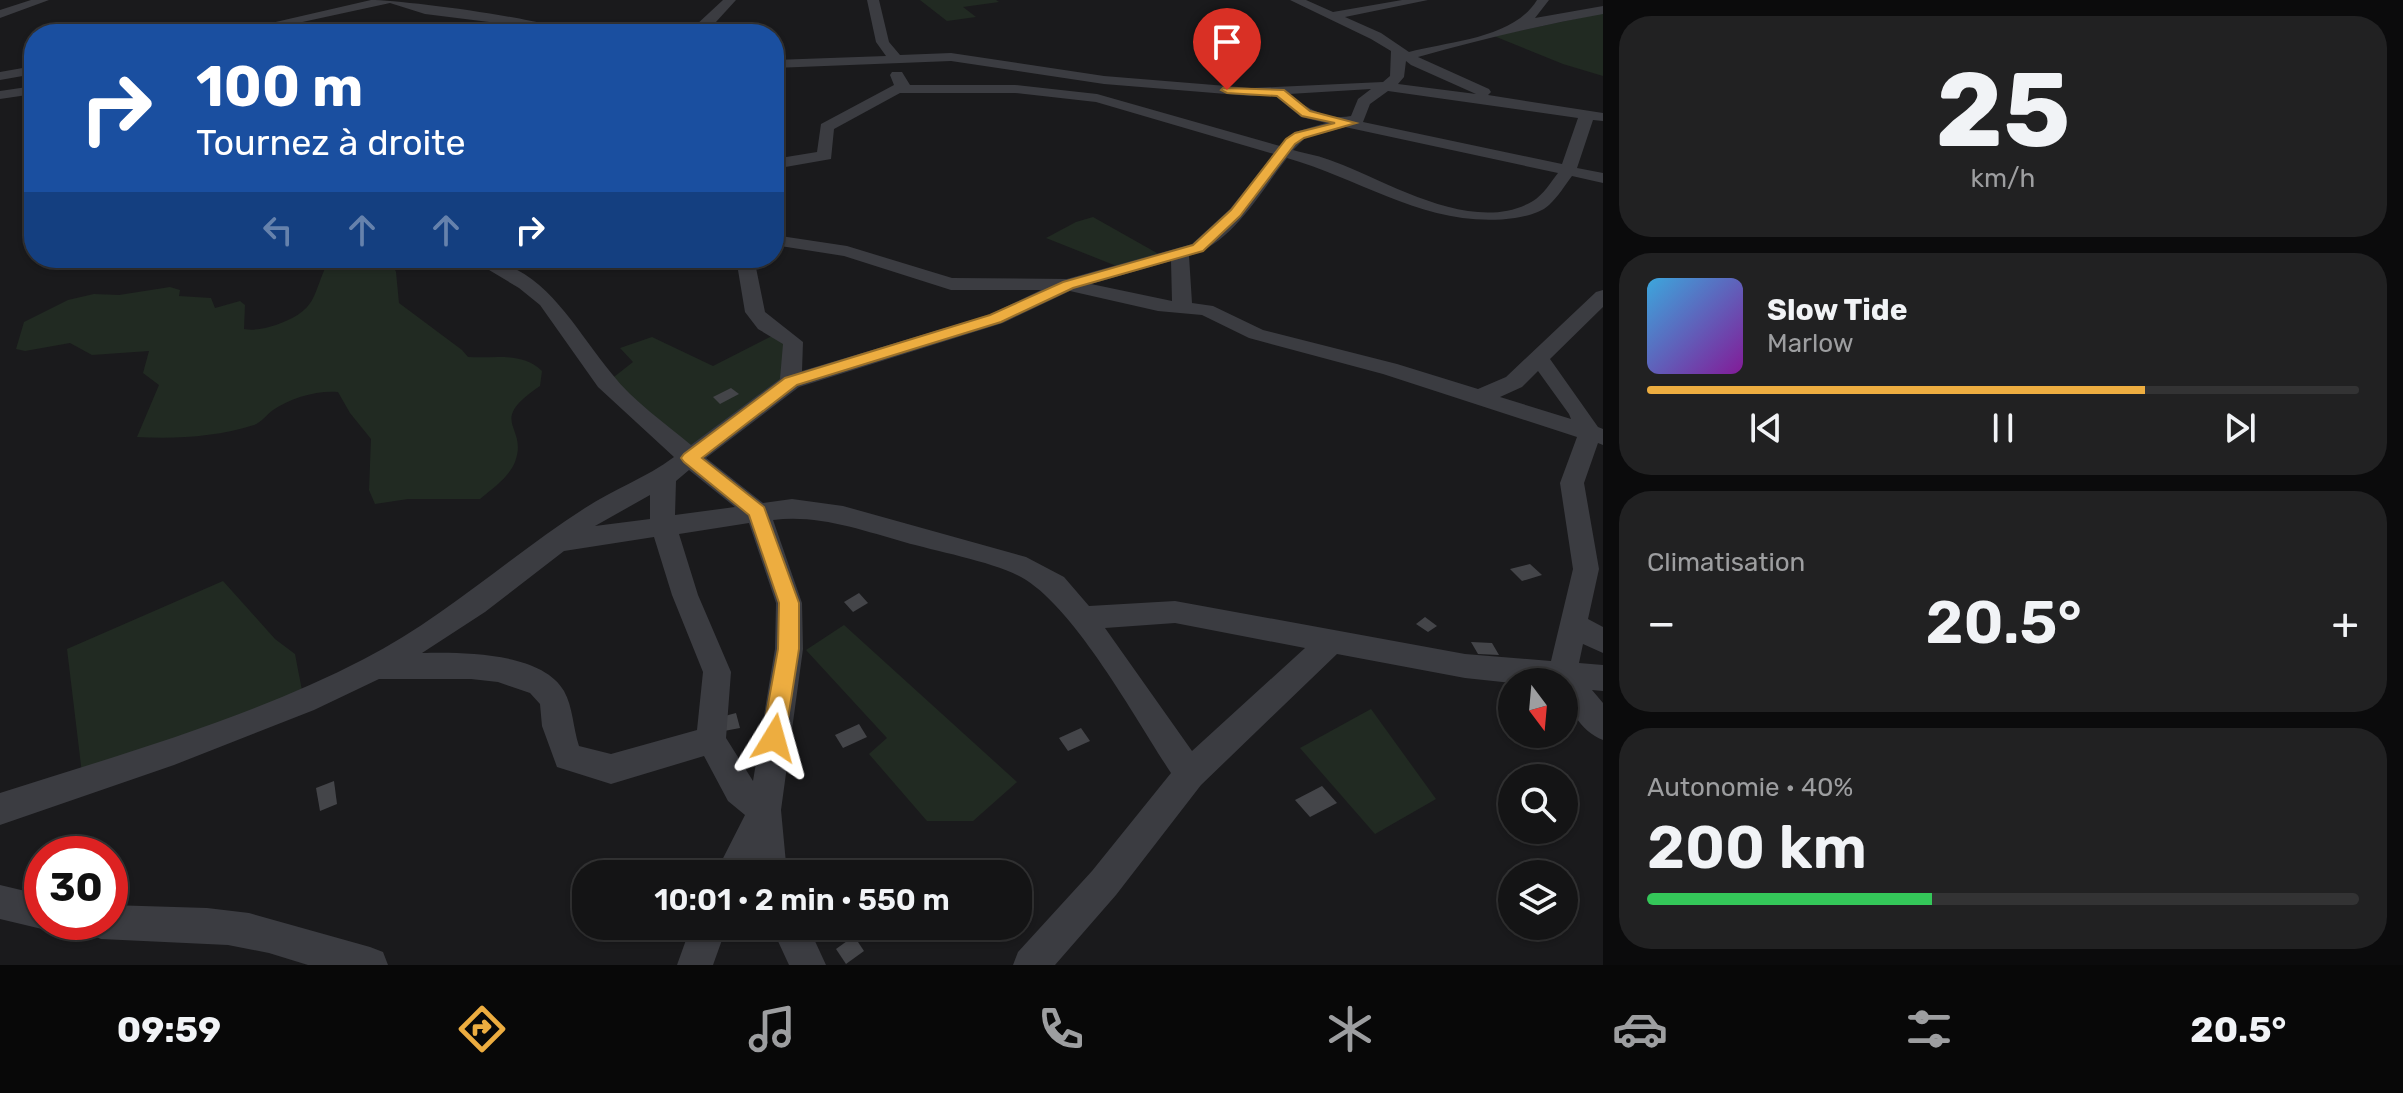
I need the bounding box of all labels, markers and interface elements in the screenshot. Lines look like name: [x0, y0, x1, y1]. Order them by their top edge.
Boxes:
pin: [1193, 8, 1261, 90]
icon: arrive: [1205, 20, 1249, 64]
text: 25: [1936, 49, 2070, 172]
text: 100 m: [196, 54, 363, 120]
icon: right: [64, 56, 168, 160]
text: Tournez à droite: [196, 121, 466, 164]
text: km/h: [1971, 163, 2035, 194]
icon: left: [256, 208, 300, 252]
icon: ahead: [340, 208, 384, 252]
icon: ahead: [424, 208, 468, 252]
icon: right: [508, 208, 552, 252]
text: Slow Tide: [1767, 292, 1907, 328]
text: Marlow: [1767, 328, 1854, 359]
icon: previous: [1744, 406, 1788, 450]
icon: pause: [1981, 406, 2025, 450]
icon: next: [2218, 406, 2262, 450]
text: Climatisation: [1647, 547, 1805, 578]
text: 20.5°: [1925, 587, 2082, 658]
text: −: [1647, 597, 1676, 649]
text: +: [2332, 597, 2359, 649]
north arrow: [1498, 668, 1578, 748]
map controls: [1498, 668, 1578, 940]
position arrow: [732, 696, 816, 780]
button: search: [1498, 764, 1578, 844]
text: Autonomie · 40%: [1647, 772, 1853, 803]
text: 200 km: [1647, 812, 1867, 883]
speed limit sign: 30: [24, 836, 128, 940]
button: layers: [1498, 860, 1578, 940]
text: 10:01 · 2 min · 550 m: [654, 882, 950, 918]
icon: directions: [454, 1001, 510, 1057]
icon: music: [744, 1001, 800, 1057]
icon: phone: [1033, 1001, 1089, 1057]
icon: climate: [1322, 1001, 1378, 1057]
icon: car: [1612, 1001, 1668, 1057]
icon: filters: [1901, 1001, 1957, 1057]
text: 09:59: [117, 1008, 221, 1051]
text: 20.5°: [2190, 1008, 2286, 1051]

